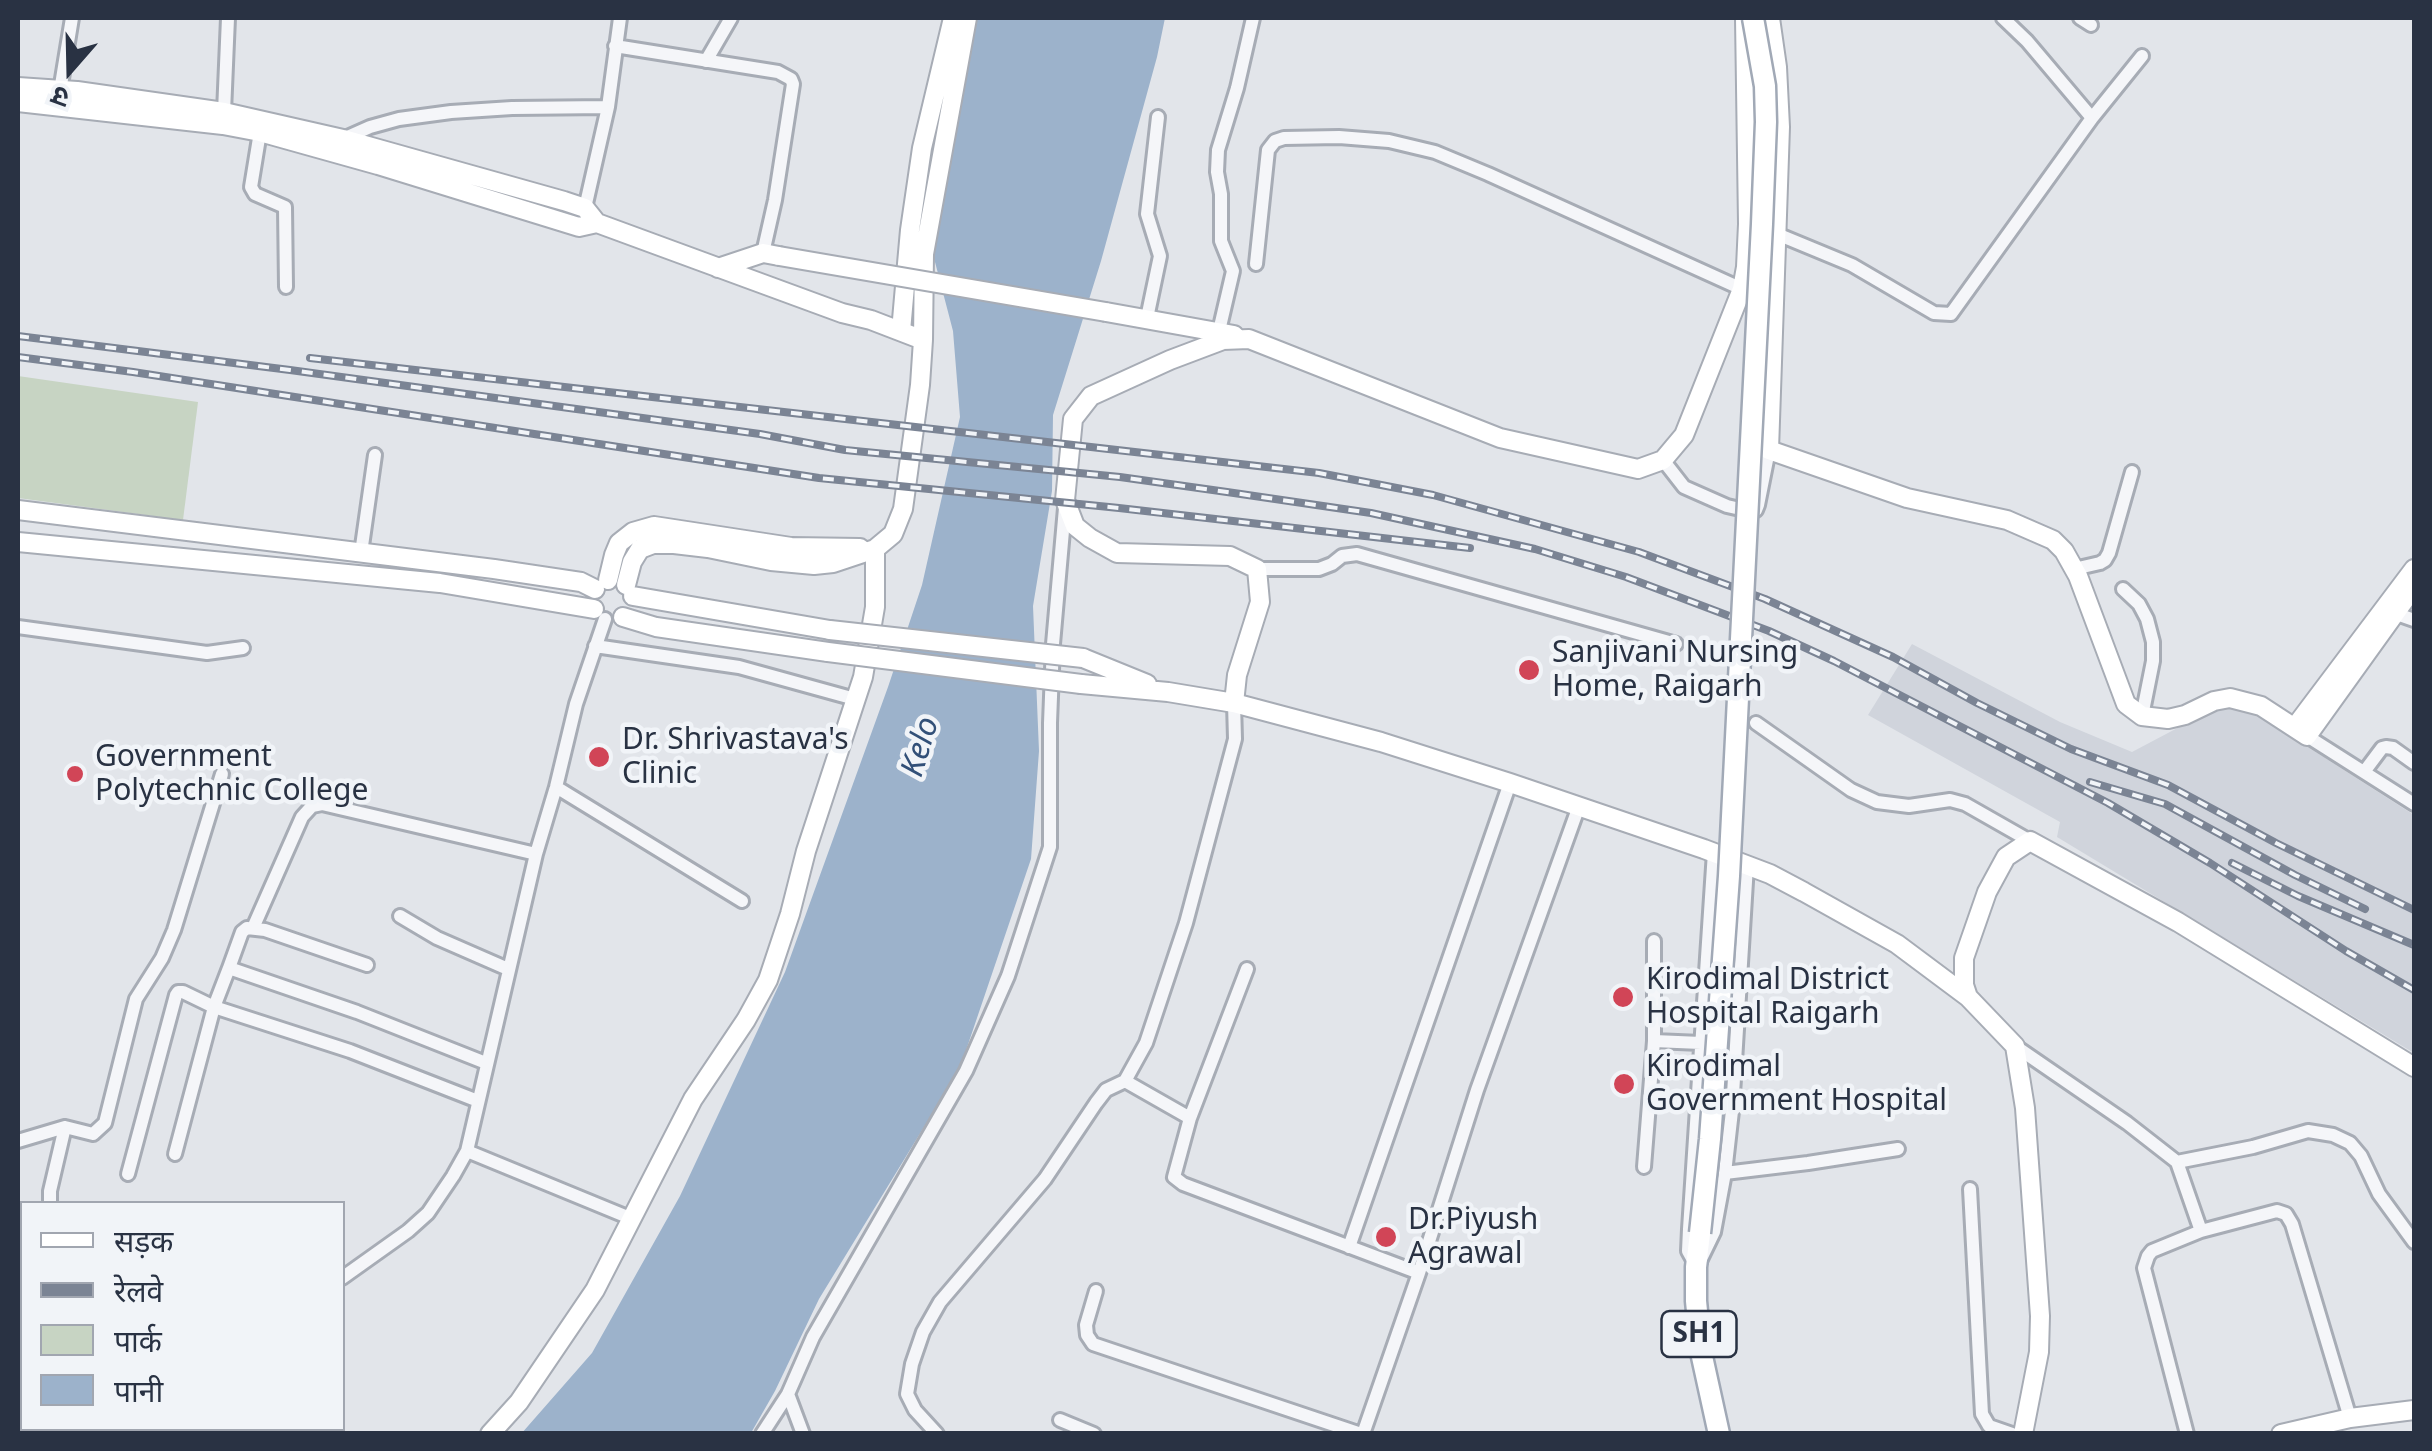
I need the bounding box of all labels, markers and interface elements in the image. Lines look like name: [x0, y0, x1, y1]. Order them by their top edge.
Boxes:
north arrow: [20, 20, 120, 120]
text: उ: [46, 78, 74, 119]
place label: Sanjivani Nursing Home, Raigarh: [1552, 635, 1798, 706]
marker: Sanjivani Nursing Home, Raigarh: [1516, 657, 1542, 683]
water label: Kelo: [894, 713, 948, 781]
place label: Dr. Shrivastava's Clinic: [622, 722, 849, 792]
place label: Government Polytechnic College: [95, 739, 368, 810]
marker: Dr. Shrivastava's Clinic: [586, 744, 612, 770]
marker: Government Polytechnic College: [64, 763, 86, 785]
place label: Kirodimal District Hospital Raigarh: [1646, 962, 1889, 1032]
marker: Kirodimal District Hospital Raigarh: [1610, 984, 1636, 1010]
place label: Kirodimal Government Hospital: [1646, 1049, 1947, 1120]
marker: Kirodimal Government Hospital: [1611, 1071, 1637, 1097]
legend: [20, 1201, 345, 1431]
place label: Dr.Piyush Agrawal: [1408, 1202, 1538, 1272]
text: सड़क: [114, 1220, 173, 1261]
marker: Dr.Piyush Agrawal: [1373, 1224, 1399, 1250]
text: रेलवे: [114, 1270, 163, 1311]
road number: SH1: [1662, 1311, 1736, 1357]
text: पार्क: [114, 1320, 162, 1361]
text: पानी: [114, 1370, 163, 1411]

